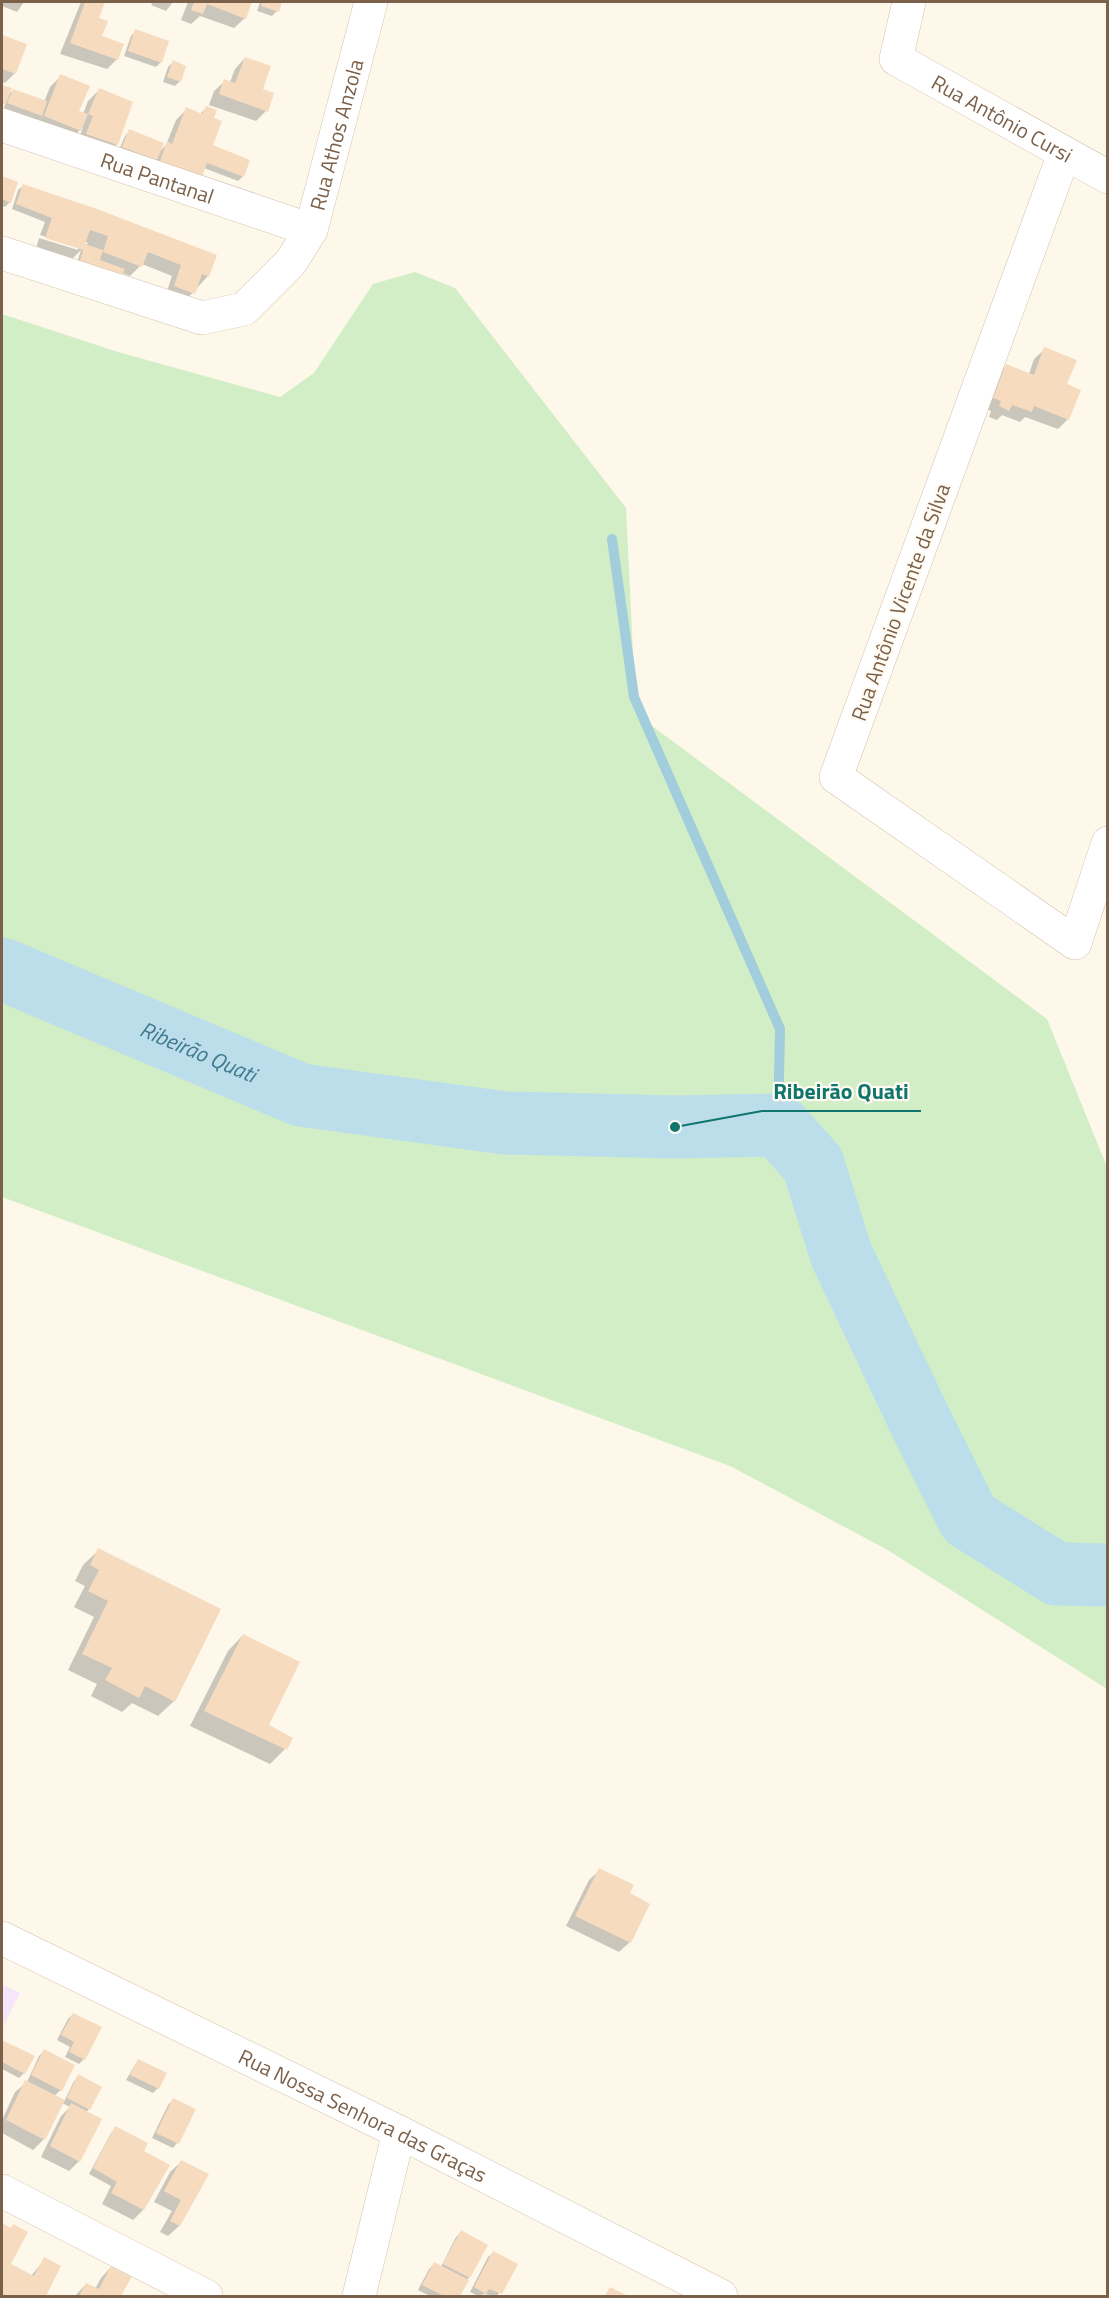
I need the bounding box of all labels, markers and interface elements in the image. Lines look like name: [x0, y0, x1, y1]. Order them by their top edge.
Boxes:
street label: Rua Athos Anzola: [301, 55, 371, 214]
street label: Rua Antônio Cursi: [926, 66, 1079, 170]
street label: Rua Pantanal: [96, 144, 218, 212]
street label: Rua Antônio Vicente da Silva: [842, 478, 958, 725]
water label: Ribeirão Quati: [135, 1012, 264, 1092]
callout: Ribeirão Quati: [762, 1071, 921, 1111]
text: Ribeirão Quati: [773, 1074, 909, 1108]
street label: Rua Nossa Senhora das Graças: [233, 2040, 493, 2190]

